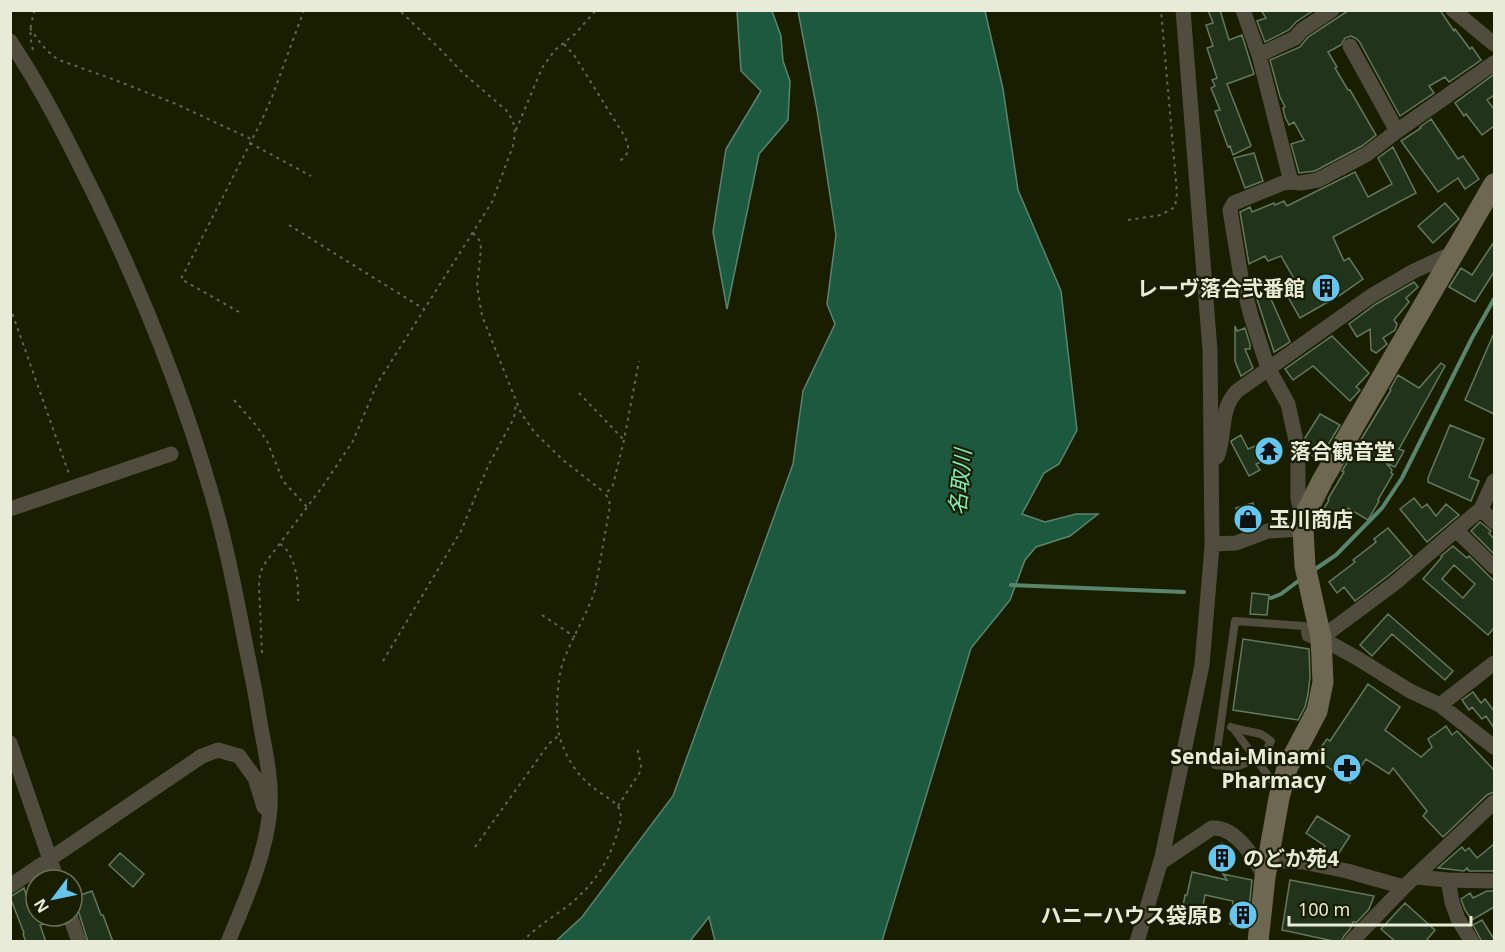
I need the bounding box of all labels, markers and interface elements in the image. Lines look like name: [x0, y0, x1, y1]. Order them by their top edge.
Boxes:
building icon: レーヴ落合弐番館: [1310, 272, 1342, 304]
place label: レーヴ落合弐番館: [1137, 274, 1305, 302]
temple icon: 落合観音堂: [1253, 435, 1285, 467]
place label: 落合観音堂: [1290, 437, 1395, 465]
water label: 名取川: [941, 446, 977, 516]
shop icon: 玉川商店: [1232, 503, 1264, 535]
place label: 玉川商店: [1269, 505, 1353, 533]
place label: Sendai-Minami Pharmacy: [1170, 742, 1326, 794]
pharmacy icon: Sendai-Minami Pharmacy: [1331, 752, 1363, 784]
building icon: のどか苑4: [1206, 842, 1238, 874]
place label: のどか苑4: [1243, 844, 1339, 872]
north arrow: [24, 868, 84, 928]
scale bar: [1289, 889, 1470, 927]
text: N: [29, 895, 54, 917]
text: 100 m: [1298, 897, 1350, 921]
building icon: ハニーハウス袋原B: [1227, 899, 1259, 931]
place label: ハニーハウス袋原B: [1040, 901, 1222, 929]

